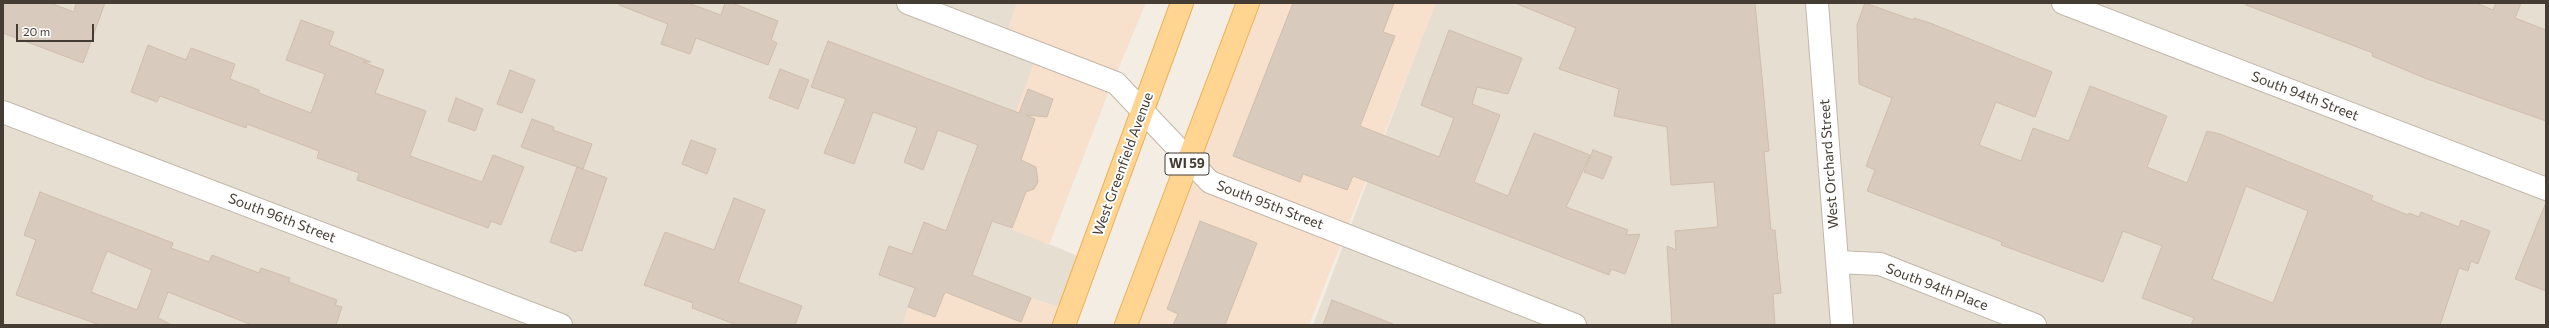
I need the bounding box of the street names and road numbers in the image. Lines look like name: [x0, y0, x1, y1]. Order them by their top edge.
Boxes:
street label: South 94th Street: [2249, 68, 2361, 124]
street label: West Greenfield Avenue: [1089, 90, 1157, 238]
street label: West Orchard Street: [1816, 98, 1842, 230]
road number: WI 59: [1165, 153, 1209, 175]
street label: South 95th Street: [1214, 177, 1326, 233]
street label: South 96th Street: [226, 190, 338, 246]
street label: South 94th Place: [1884, 260, 1990, 314]

